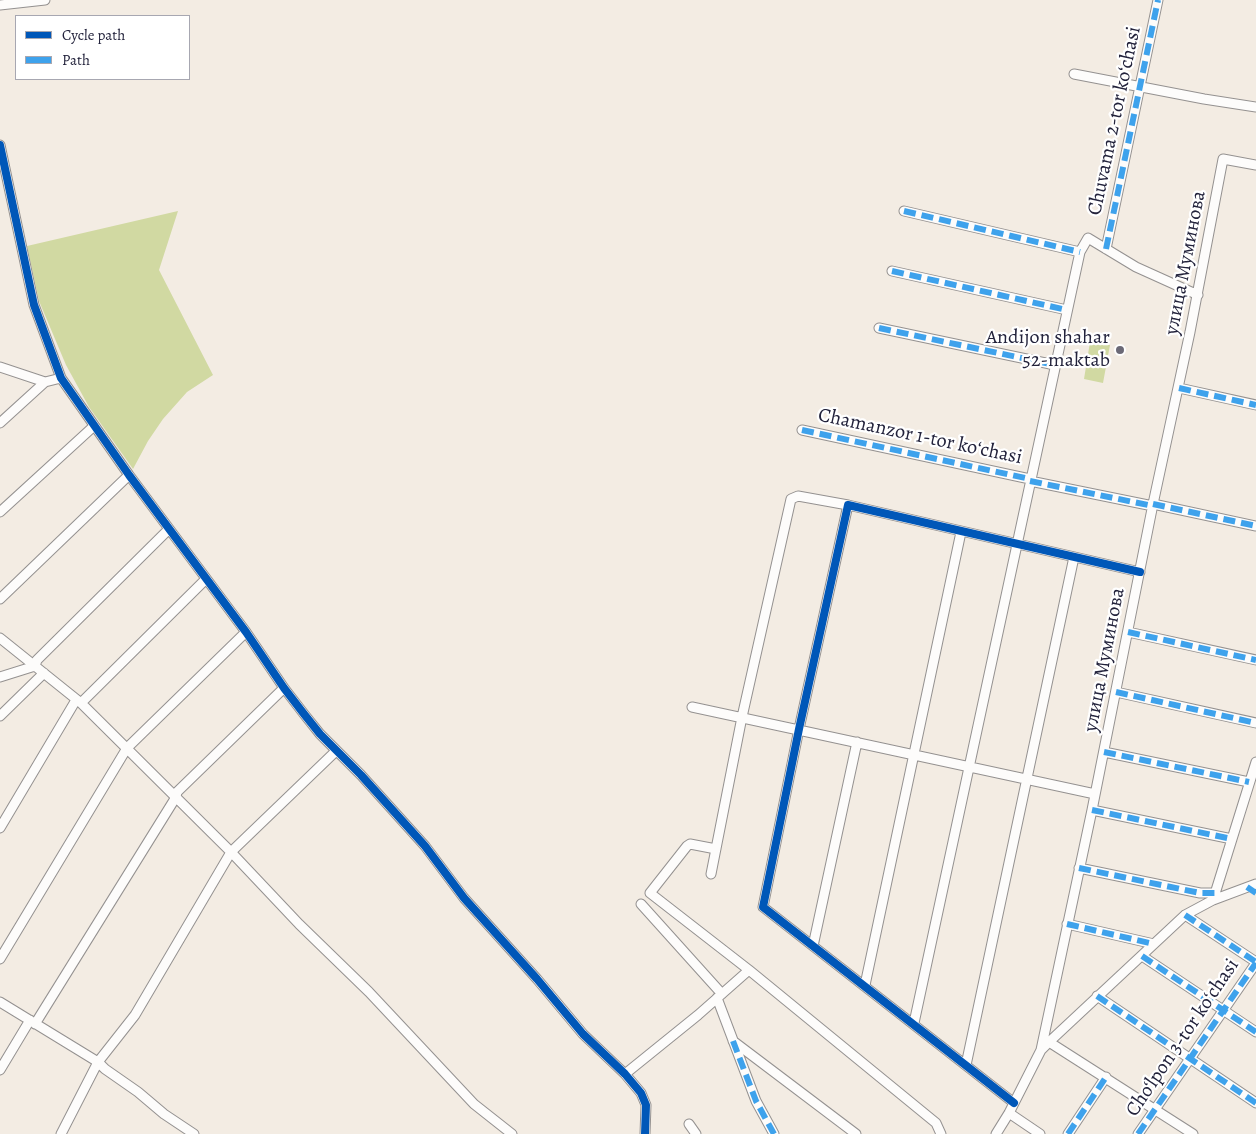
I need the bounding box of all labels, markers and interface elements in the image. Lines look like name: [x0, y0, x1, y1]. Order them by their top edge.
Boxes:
legend: [15, 15, 190, 80]
street label: Chuvama 2-tor koʻchasi: [1083, 24, 1147, 218]
text: Cycle path: [62, 25, 125, 45]
text: Path: [62, 50, 90, 70]
street label: улица Муминова: [1160, 189, 1212, 337]
place label: Andijon shahar 52-maktab: [986, 326, 1110, 373]
marker: Andijon shahar 52-maktab: [1114, 344, 1126, 356]
street label: Chamanzor 1-tor koʻchasi: [816, 404, 1024, 470]
street label: улица Муминова: [1079, 586, 1131, 734]
street label: Cho‘lpon 3-tor koʻchasi: [1121, 955, 1245, 1121]

